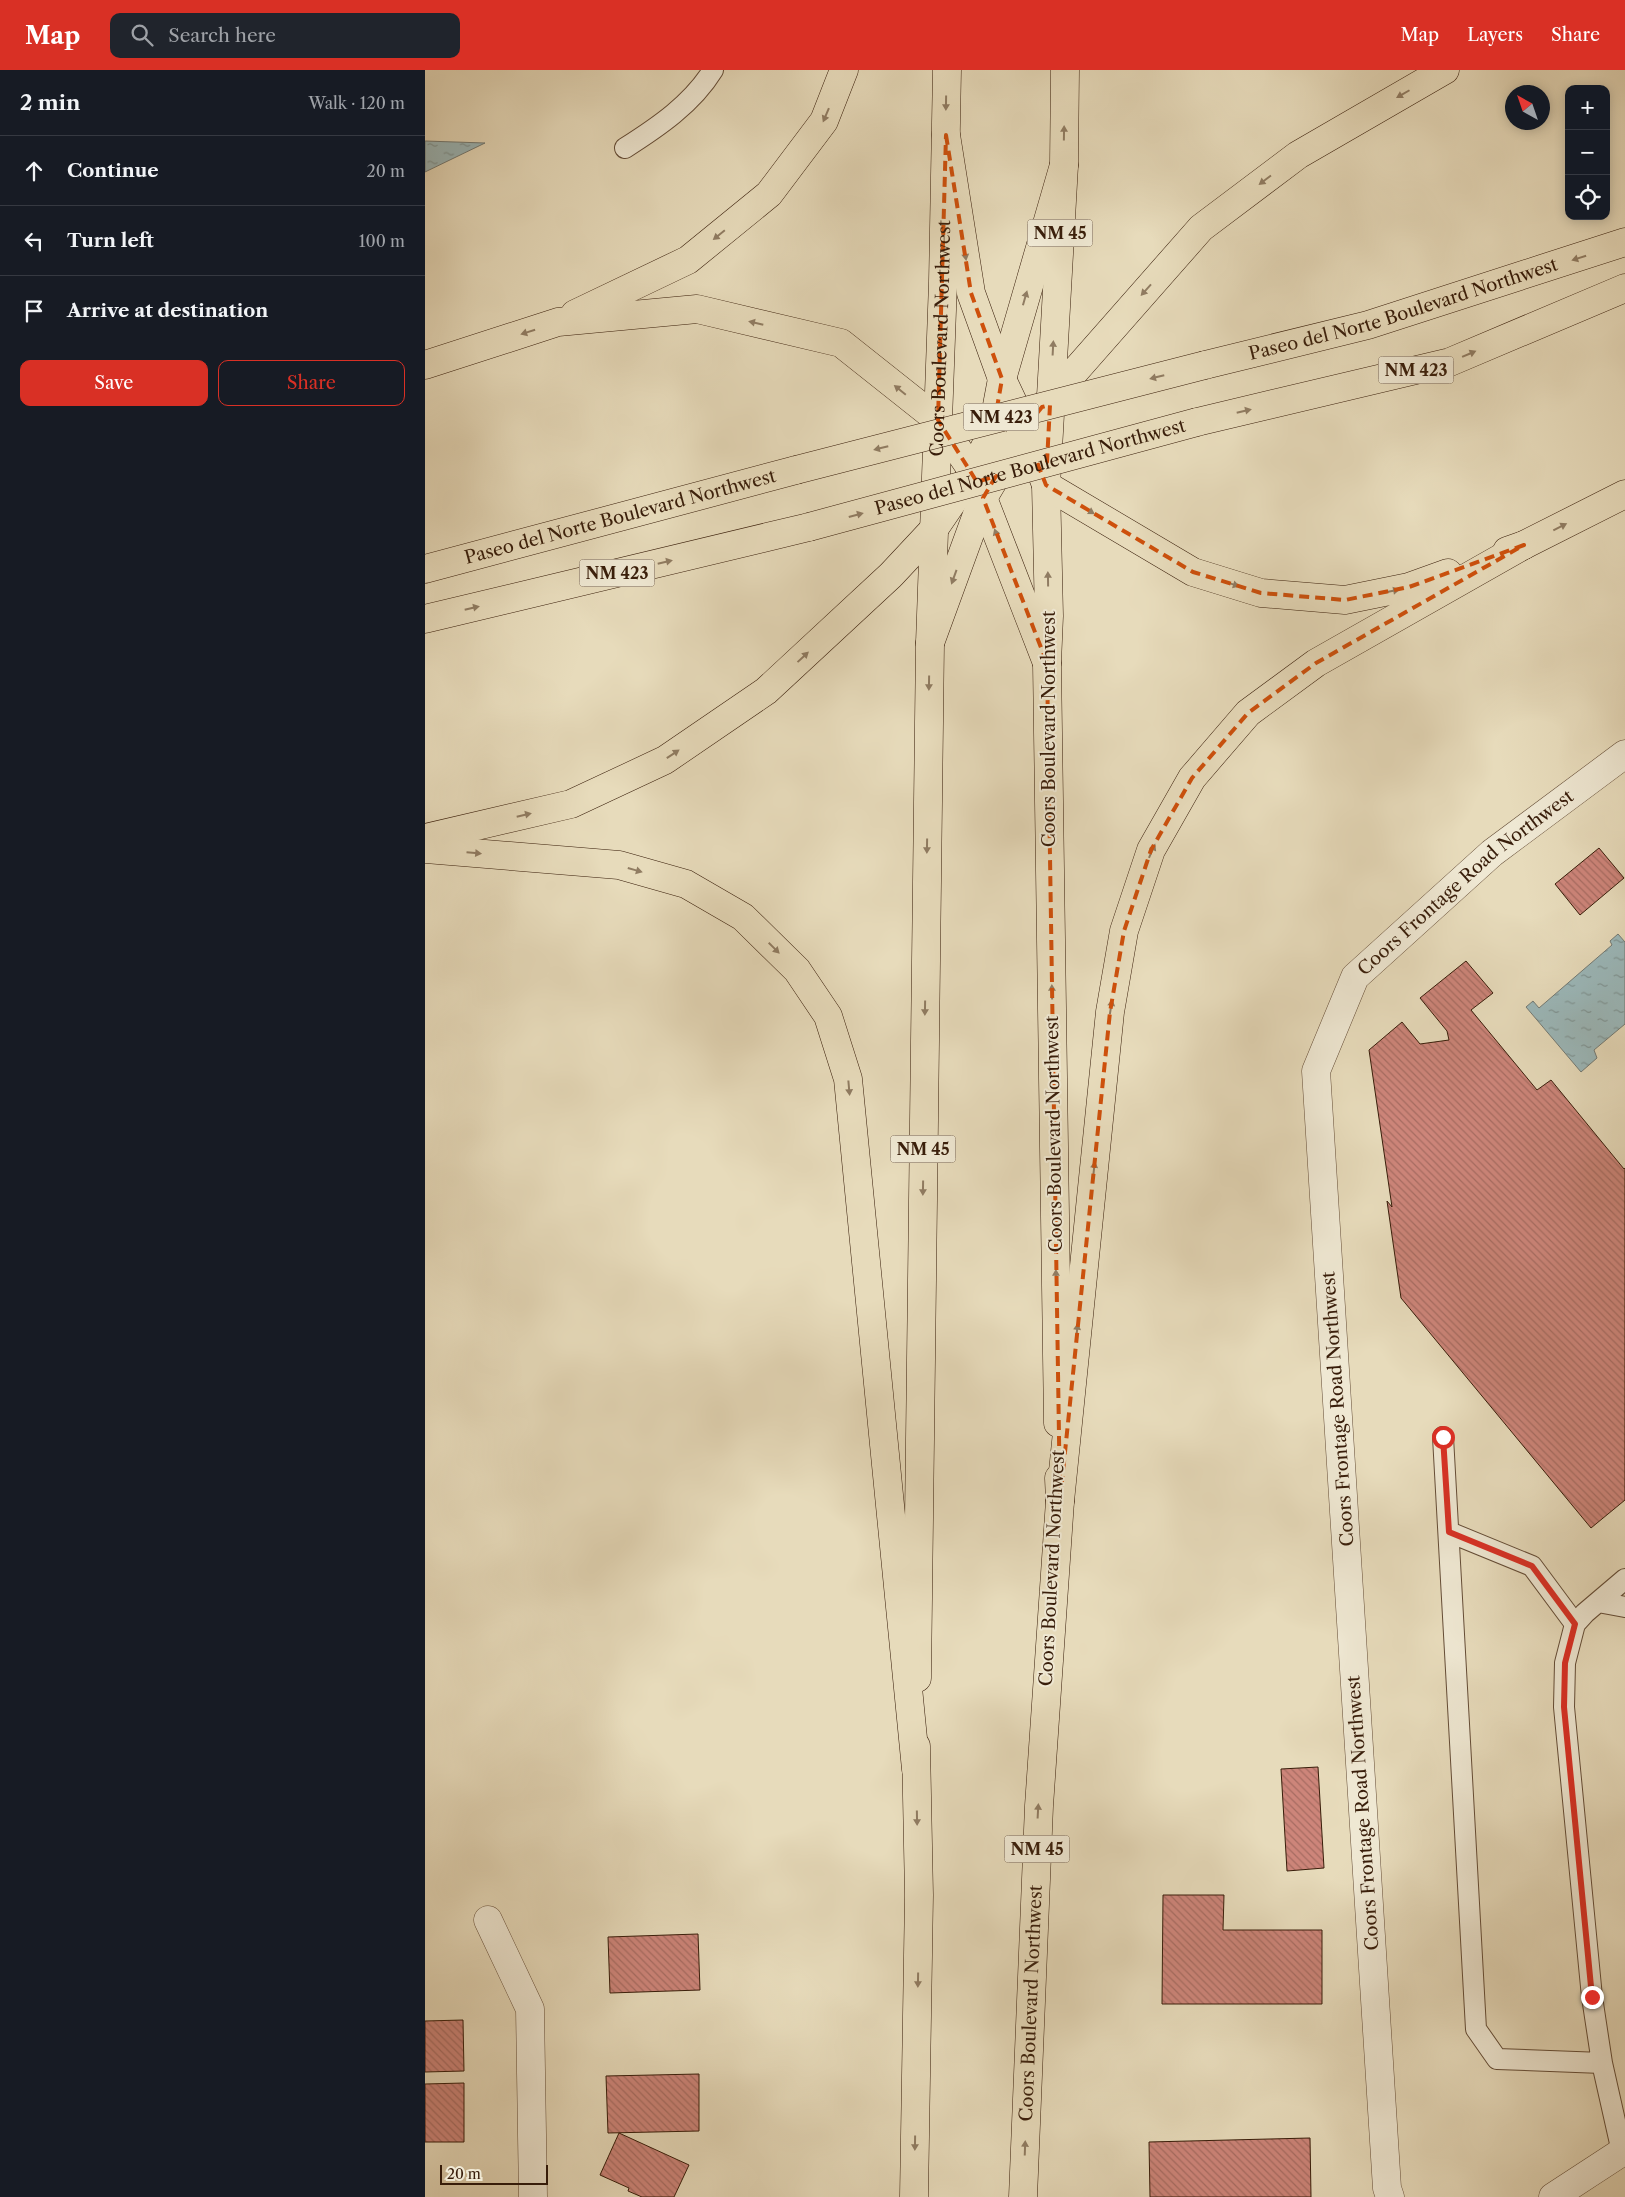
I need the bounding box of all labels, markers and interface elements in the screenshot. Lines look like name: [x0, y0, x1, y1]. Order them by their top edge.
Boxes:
search box: [110, 13, 460, 58]
text: Map: [25, 21, 80, 50]
icon: search: [128, 21, 156, 49]
text: Search here: [168, 24, 276, 47]
text: Map: [1401, 24, 1439, 46]
text: Layers: [1467, 24, 1523, 46]
text: Share: [1551, 24, 1600, 46]
north arrow: [1505, 85, 1550, 130]
map controls: [1565, 85, 1610, 220]
button: +: [1565, 85, 1610, 130]
text: 2 min: [20, 90, 80, 115]
one-way arrow: [1396, 90, 1409, 99]
text: Walk · 120 m: [309, 93, 405, 113]
one-way arrow: [942, 95, 950, 111]
one-way arrow: [822, 108, 830, 122]
one-way arrow: [1060, 125, 1068, 141]
button: −: [1565, 130, 1610, 175]
icon: ahead: [20, 157, 48, 185]
text: Continue: [67, 159, 159, 182]
text: 20 m: [366, 161, 405, 181]
one-way arrow: [1259, 174, 1272, 185]
button: locate: [1565, 175, 1610, 220]
street label: Coors Boulevard Northwest: [926, 219, 955, 457]
road number: NM 45: [1027, 220, 1093, 247]
icon: left: [20, 227, 48, 255]
text: Turn left: [67, 229, 154, 252]
one-way arrow: [713, 230, 726, 241]
text: 100 m: [359, 231, 405, 251]
one-way arrow: [961, 245, 969, 261]
street label: Paseo del Norte Boulevard Northwest: [1247, 253, 1561, 365]
one-way arrow: [1571, 254, 1586, 262]
one-way arrow: [1140, 283, 1152, 295]
one-way arrow: [1022, 291, 1030, 306]
icon: arrive: [20, 297, 48, 325]
text: Arrive at destination: [67, 299, 268, 322]
one-way arrow: [749, 319, 764, 327]
one-way arrow: [520, 328, 535, 336]
one-way arrow: [1049, 340, 1057, 356]
one-way arrow: [1462, 350, 1476, 358]
road number: NM 423: [1379, 356, 1453, 384]
button: Save: [20, 360, 208, 406]
button: Share: [218, 360, 405, 406]
one-way arrow: [1150, 373, 1165, 381]
one-way arrow: [894, 384, 907, 395]
road number: NM 423: [963, 404, 1039, 431]
one-way arrow: [1236, 407, 1251, 415]
street label: Paseo del Norte Boulevard Northwest: [872, 414, 1188, 520]
one-way arrow: [874, 444, 889, 452]
street label: Paseo del Norte Boulevard Northwest: [462, 465, 779, 569]
one-way arrow: [1082, 506, 1095, 515]
one-way arrow: [848, 510, 863, 518]
one-way arrow: [1553, 523, 1567, 531]
one-way arrow: [993, 528, 1001, 543]
one-way arrow: [657, 558, 672, 566]
road number: NM 423: [579, 559, 655, 586]
one-way arrow: [950, 570, 958, 585]
one-way arrow: [1044, 571, 1052, 587]
one-way arrow: [1225, 580, 1240, 588]
one-way arrow: [1384, 586, 1400, 594]
one-way arrow: [465, 604, 480, 612]
street label: Coors Boulevard Northwest: [1038, 610, 1060, 847]
one-way arrow: [797, 651, 809, 663]
one-way arrow: [925, 675, 933, 691]
one-way arrow: [667, 749, 680, 759]
street label: Coors Frontage Road Northwest: [1353, 785, 1578, 980]
one-way arrow: [516, 811, 531, 819]
one-way arrow: [923, 838, 931, 854]
one-way arrow: [1148, 844, 1156, 858]
one-way arrow: [466, 849, 482, 857]
one-way arrow: [628, 866, 643, 874]
one-way arrow: [768, 941, 780, 953]
one-way arrow: [1048, 984, 1056, 1000]
one-way arrow: [1107, 999, 1115, 1015]
one-way arrow: [921, 1000, 929, 1016]
street label: Coors Boulevard Northwest: [1041, 1015, 1067, 1252]
one-way arrow: [845, 1080, 853, 1096]
road number: NM 45: [891, 1136, 955, 1162]
one-way arrow: [1090, 1161, 1098, 1177]
one-way arrow: [919, 1180, 927, 1196]
one-way arrow: [1052, 1269, 1060, 1285]
street label: Coors Frontage Road Northwest: [1317, 1270, 1359, 1547]
one-way arrow: [1073, 1322, 1081, 1338]
route start: [1432, 1426, 1455, 1449]
street label: Coors Boulevard Northwest: [1035, 1449, 1069, 1687]
street label: Coors Frontage Road Northwest: [1342, 1674, 1384, 1951]
one-way arrow: [1035, 1803, 1043, 1819]
one-way arrow: [913, 1810, 921, 1826]
road number: NM 45: [1005, 1836, 1069, 1862]
street label: Coors Boulevard Northwest: [1015, 1884, 1047, 2122]
one-way arrow: [914, 1972, 922, 1988]
route end: [1581, 1986, 1604, 2009]
one-way arrow: [911, 2135, 919, 2151]
one-way arrow: [1021, 2140, 1029, 2156]
scale bar: [440, 2162, 547, 2185]
text: 20 m: [447, 2165, 481, 2183]

